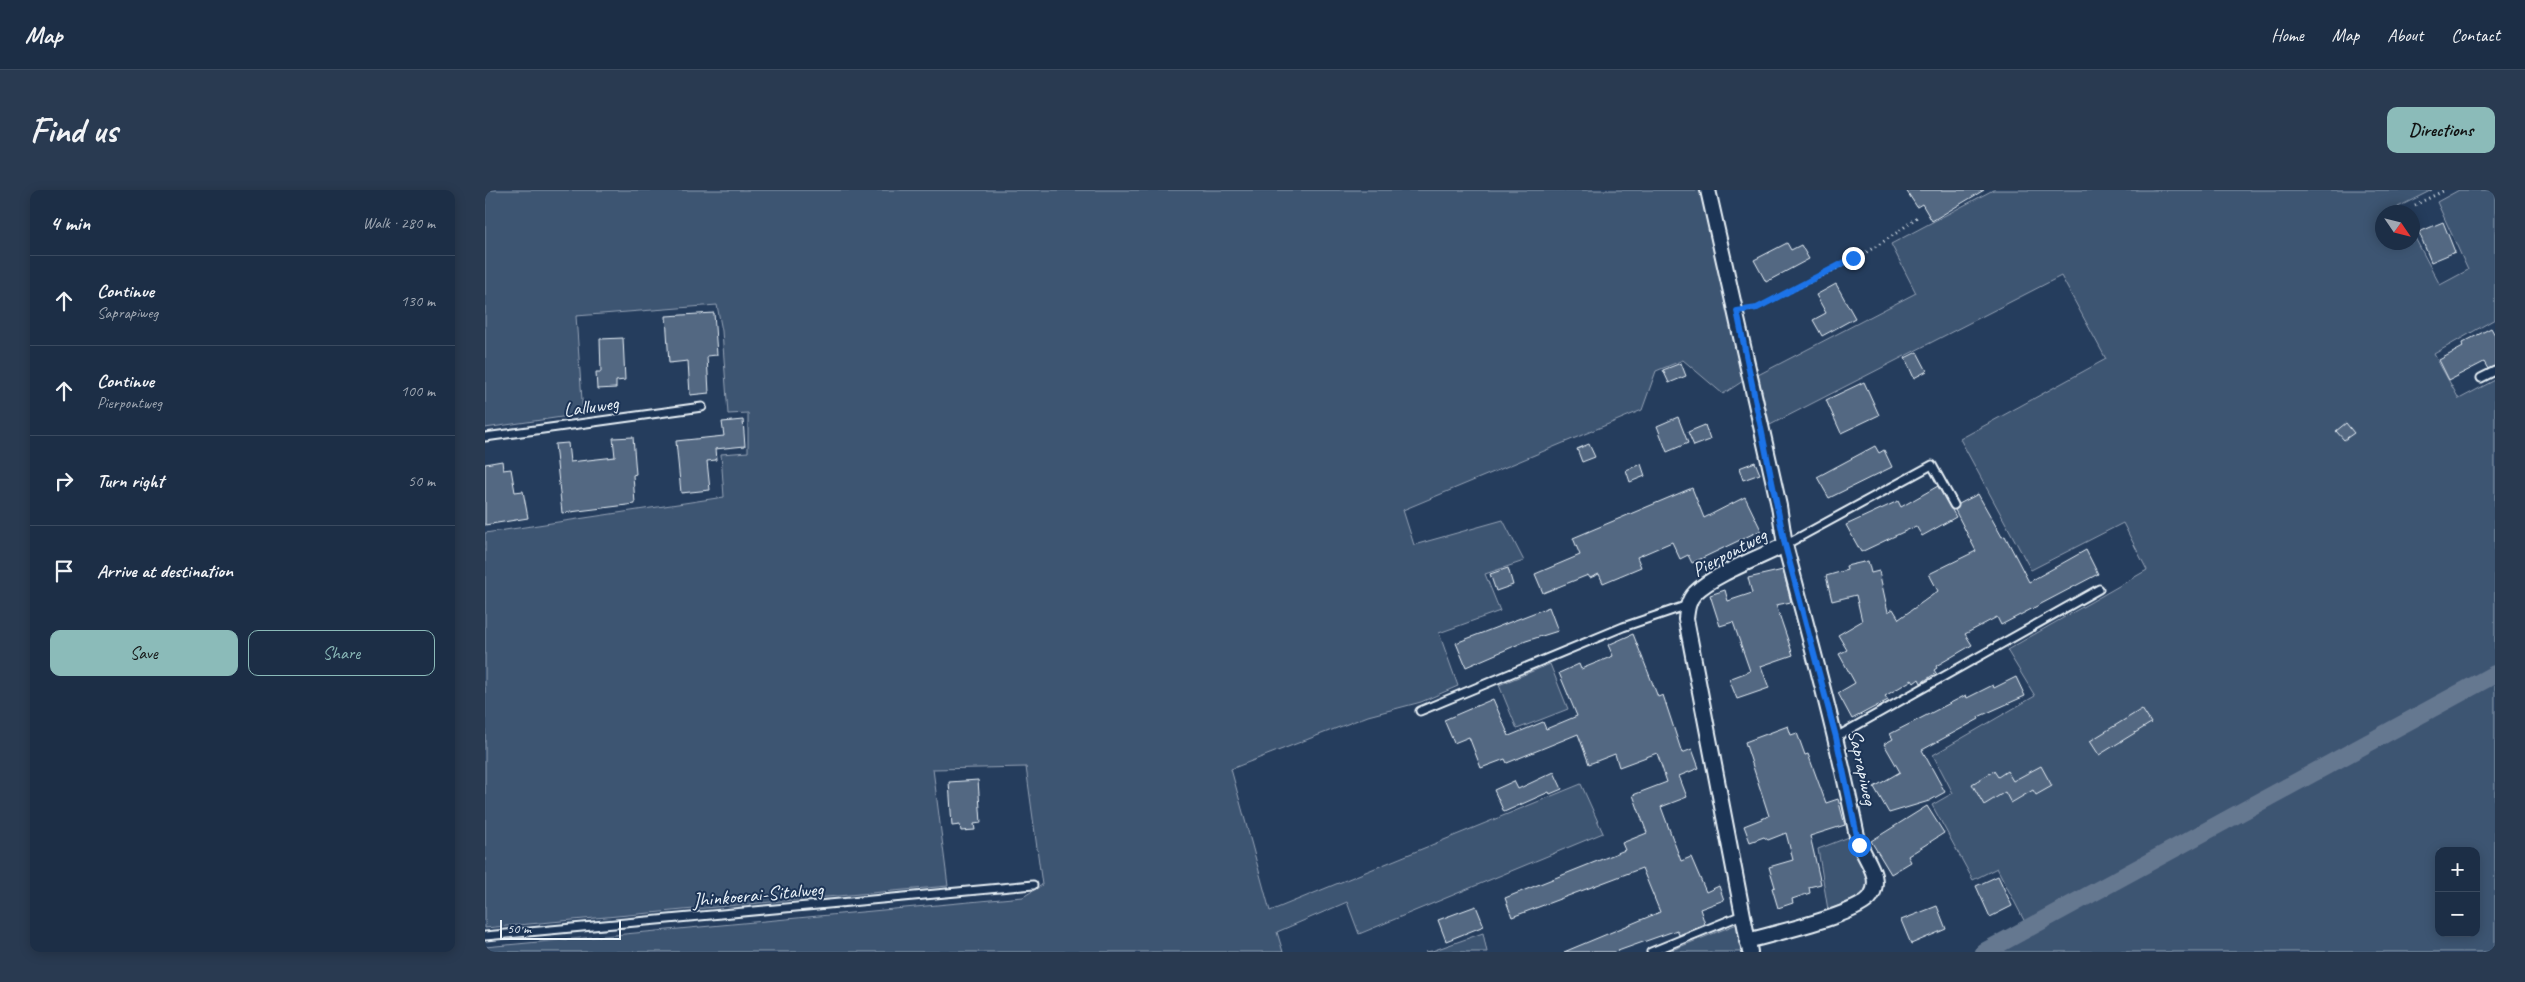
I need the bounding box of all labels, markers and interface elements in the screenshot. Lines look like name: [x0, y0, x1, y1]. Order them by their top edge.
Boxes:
text: Map: [25, 20, 62, 50]
text: Home: [2271, 24, 2304, 46]
text: Map: [2332, 24, 2359, 46]
text: About: [2387, 24, 2423, 46]
text: Contact: [2451, 24, 2500, 46]
button: Directions: [2387, 107, 2495, 153]
text: Find us: [30, 108, 117, 153]
north arrow: [2375, 205, 2420, 250]
text: 4 min: [50, 210, 90, 236]
text: Walk · 280 m: [363, 213, 435, 233]
route end: [1842, 247, 1865, 270]
text: Continue: [97, 279, 154, 303]
icon: ahead: [50, 287, 78, 315]
text: 130 m: [401, 291, 435, 311]
text: Saprapiweg: [97, 303, 158, 323]
text: Continue: [97, 369, 154, 393]
icon: ahead: [50, 377, 78, 405]
text: 100 m: [401, 381, 435, 401]
street label: Lalluweg: [562, 390, 621, 423]
text: Pierpontweg: [97, 393, 162, 413]
icon: right: [50, 467, 78, 495]
text: Turn right: [97, 469, 164, 493]
text: 50 m: [408, 471, 435, 491]
street label: Pierpontweg: [1688, 521, 1773, 583]
icon: arrive: [50, 557, 78, 585]
text: Arrive at destination: [97, 559, 233, 583]
button: Save: [50, 630, 238, 676]
button: Share: [248, 630, 435, 676]
street label: Saprapiweg: [1842, 727, 1883, 809]
route start: [1848, 834, 1871, 857]
map controls: [2435, 847, 2480, 937]
button: +: [2435, 847, 2480, 892]
street label: Jhinkoerai-Sitalweg: [691, 876, 825, 913]
button: −: [2435, 892, 2480, 937]
scale bar: [500, 917, 621, 940]
text: 50 m: [507, 920, 531, 937]

